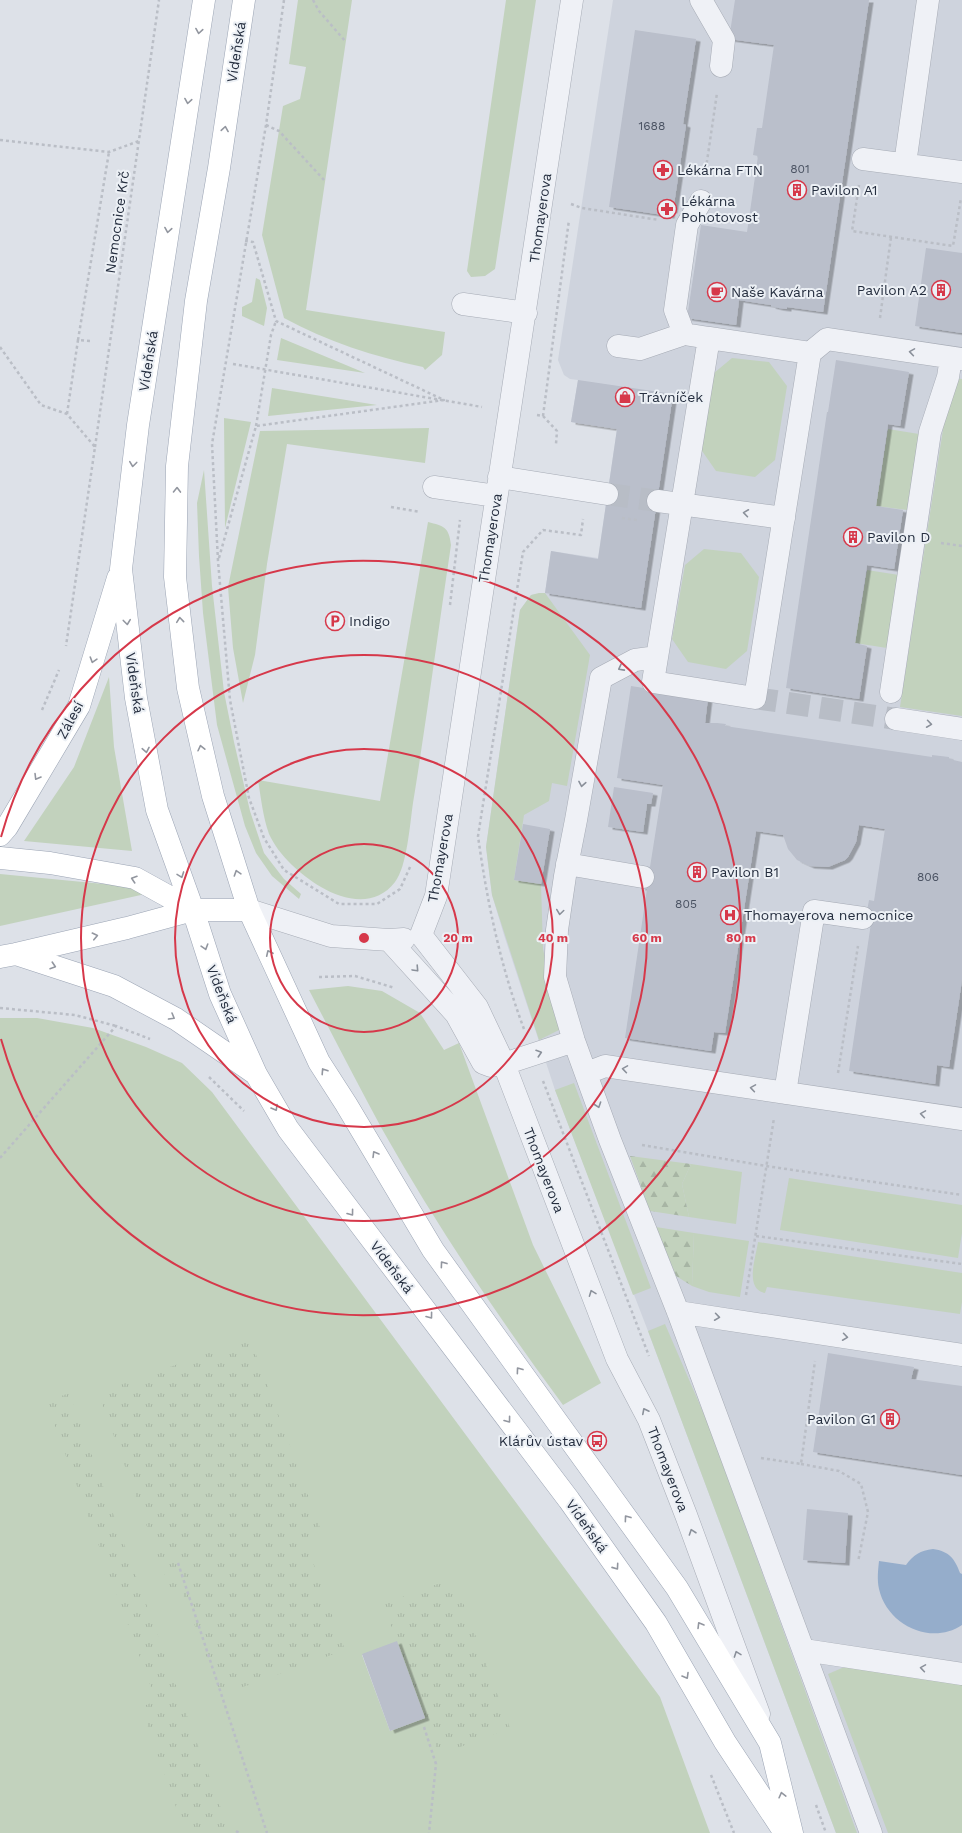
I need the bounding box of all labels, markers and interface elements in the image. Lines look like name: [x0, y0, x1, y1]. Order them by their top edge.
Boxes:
street label: Vídeňská: [223, 20, 249, 84]
one-way arrow: [195, 28, 204, 34]
one-way arrow: [184, 98, 193, 104]
house number: 1688: [639, 119, 665, 133]
one-way arrow: [220, 126, 229, 132]
pharmacy icon: Lékárna FTN: [652, 159, 674, 181]
place label: Lékárna FTN: [677, 162, 763, 178]
house number: 801: [790, 162, 810, 176]
street label: Nemocnice Krč: [102, 170, 132, 274]
street label: Thomayerova: [526, 172, 554, 264]
building icon: Pavilon A1: [786, 179, 808, 201]
place label: Pavilon A1: [811, 182, 878, 198]
place label: Lékárna Pohotovost: [681, 193, 758, 225]
pharmacy icon: Lékárna Pohotovost: [656, 198, 678, 220]
one-way arrow: [164, 226, 173, 233]
building icon: Pavilon A2: [930, 279, 952, 301]
cafe icon: Naše Kavárna: [706, 281, 728, 303]
place label: Pavilon A2: [857, 282, 927, 298]
place label: Naše Kavárna: [731, 284, 823, 300]
street label: Vídeňská: [135, 329, 161, 393]
one-way arrow: [909, 348, 915, 357]
shop icon: Trávníček: [614, 386, 636, 408]
place label: Trávníček: [639, 389, 703, 405]
one-way arrow: [129, 461, 138, 467]
one-way arrow: [173, 487, 181, 493]
street label: Thomayerova: [475, 492, 505, 584]
one-way arrow: [743, 509, 749, 518]
building icon: Pavilon D: [842, 526, 864, 548]
place label: Pavilon D: [867, 529, 930, 545]
parking icon: Indigo: [324, 610, 346, 632]
place label: Indigo: [349, 613, 390, 629]
one-way arrow: [176, 616, 185, 623]
one-way arrow: [122, 619, 131, 625]
street label: Vídeňská: [123, 651, 147, 715]
one-way arrow: [89, 657, 98, 664]
one-way arrow: [617, 663, 625, 670]
street label: Zálesí: [53, 698, 87, 742]
one-way arrow: [926, 719, 932, 728]
one-way arrow: [198, 744, 206, 751]
one-way arrow: [141, 747, 150, 754]
one-way arrow: [35, 773, 42, 780]
one-way arrow: [579, 781, 587, 787]
street label: Thomayerova: [424, 812, 456, 904]
building icon: Pavilon B1: [686, 861, 708, 883]
place label: Pavilon B1: [711, 864, 779, 880]
one-way arrow: [233, 869, 242, 876]
house number: 806: [917, 870, 939, 884]
one-way arrow: [176, 872, 185, 879]
one-way arrow: [131, 875, 138, 884]
house number: 805: [675, 897, 697, 911]
hospital icon: Thomayerova nemocnice: [719, 904, 741, 926]
place label: Thomayerova nemocnice: [744, 907, 913, 923]
one-way arrow: [556, 909, 565, 915]
centre of rings: [357, 931, 371, 945]
text: 20 m: [443, 931, 473, 945]
text: 40 m: [538, 931, 568, 945]
text: 60 m: [632, 931, 662, 945]
text: 80 m: [726, 931, 756, 945]
one-way arrow: [92, 932, 98, 940]
one-way arrow: [200, 943, 209, 950]
one-way arrow: [266, 950, 274, 958]
one-way arrow: [50, 961, 57, 970]
street label: Vídeňská: [204, 962, 241, 1026]
one-way arrow: [411, 964, 418, 972]
one-way arrow: [168, 1013, 175, 1020]
one-way arrow: [535, 1049, 542, 1058]
one-way arrow: [622, 1065, 628, 1074]
one-way arrow: [322, 1068, 329, 1075]
one-way arrow: [750, 1084, 756, 1093]
one-way arrow: [593, 1101, 602, 1108]
one-way arrow: [271, 1104, 278, 1111]
one-way arrow: [920, 1110, 927, 1119]
street label: Thomayerova: [520, 1125, 568, 1215]
one-way arrow: [373, 1151, 380, 1158]
one-way arrow: [347, 1208, 354, 1215]
street label: Vídeňská: [367, 1238, 417, 1296]
one-way arrow: [441, 1262, 448, 1269]
one-way arrow: [588, 1289, 596, 1296]
one-way arrow: [425, 1312, 432, 1319]
one-way arrow: [713, 1312, 720, 1321]
one-way arrow: [842, 1332, 848, 1341]
one-way arrow: [517, 1367, 524, 1374]
one-way arrow: [642, 1408, 649, 1415]
building icon: Pavilon G1: [879, 1408, 901, 1430]
place label: Pavilon G1: [807, 1411, 876, 1427]
one-way arrow: [504, 1416, 511, 1423]
street label: Thomayerova: [644, 1424, 692, 1514]
bus stop icon: Klárův ústav: [586, 1430, 608, 1452]
place label: Klárův ústav: [499, 1433, 584, 1449]
street label: Vídeňská: [563, 1496, 611, 1556]
one-way arrow: [624, 1515, 632, 1522]
one-way arrow: [688, 1529, 697, 1536]
one-way arrow: [611, 1562, 618, 1569]
one-way arrow: [697, 1622, 704, 1629]
one-way arrow: [733, 1651, 741, 1658]
one-way arrow: [920, 1664, 927, 1673]
one-way arrow: [682, 1672, 689, 1679]
one-way arrow: [779, 1792, 787, 1798]

